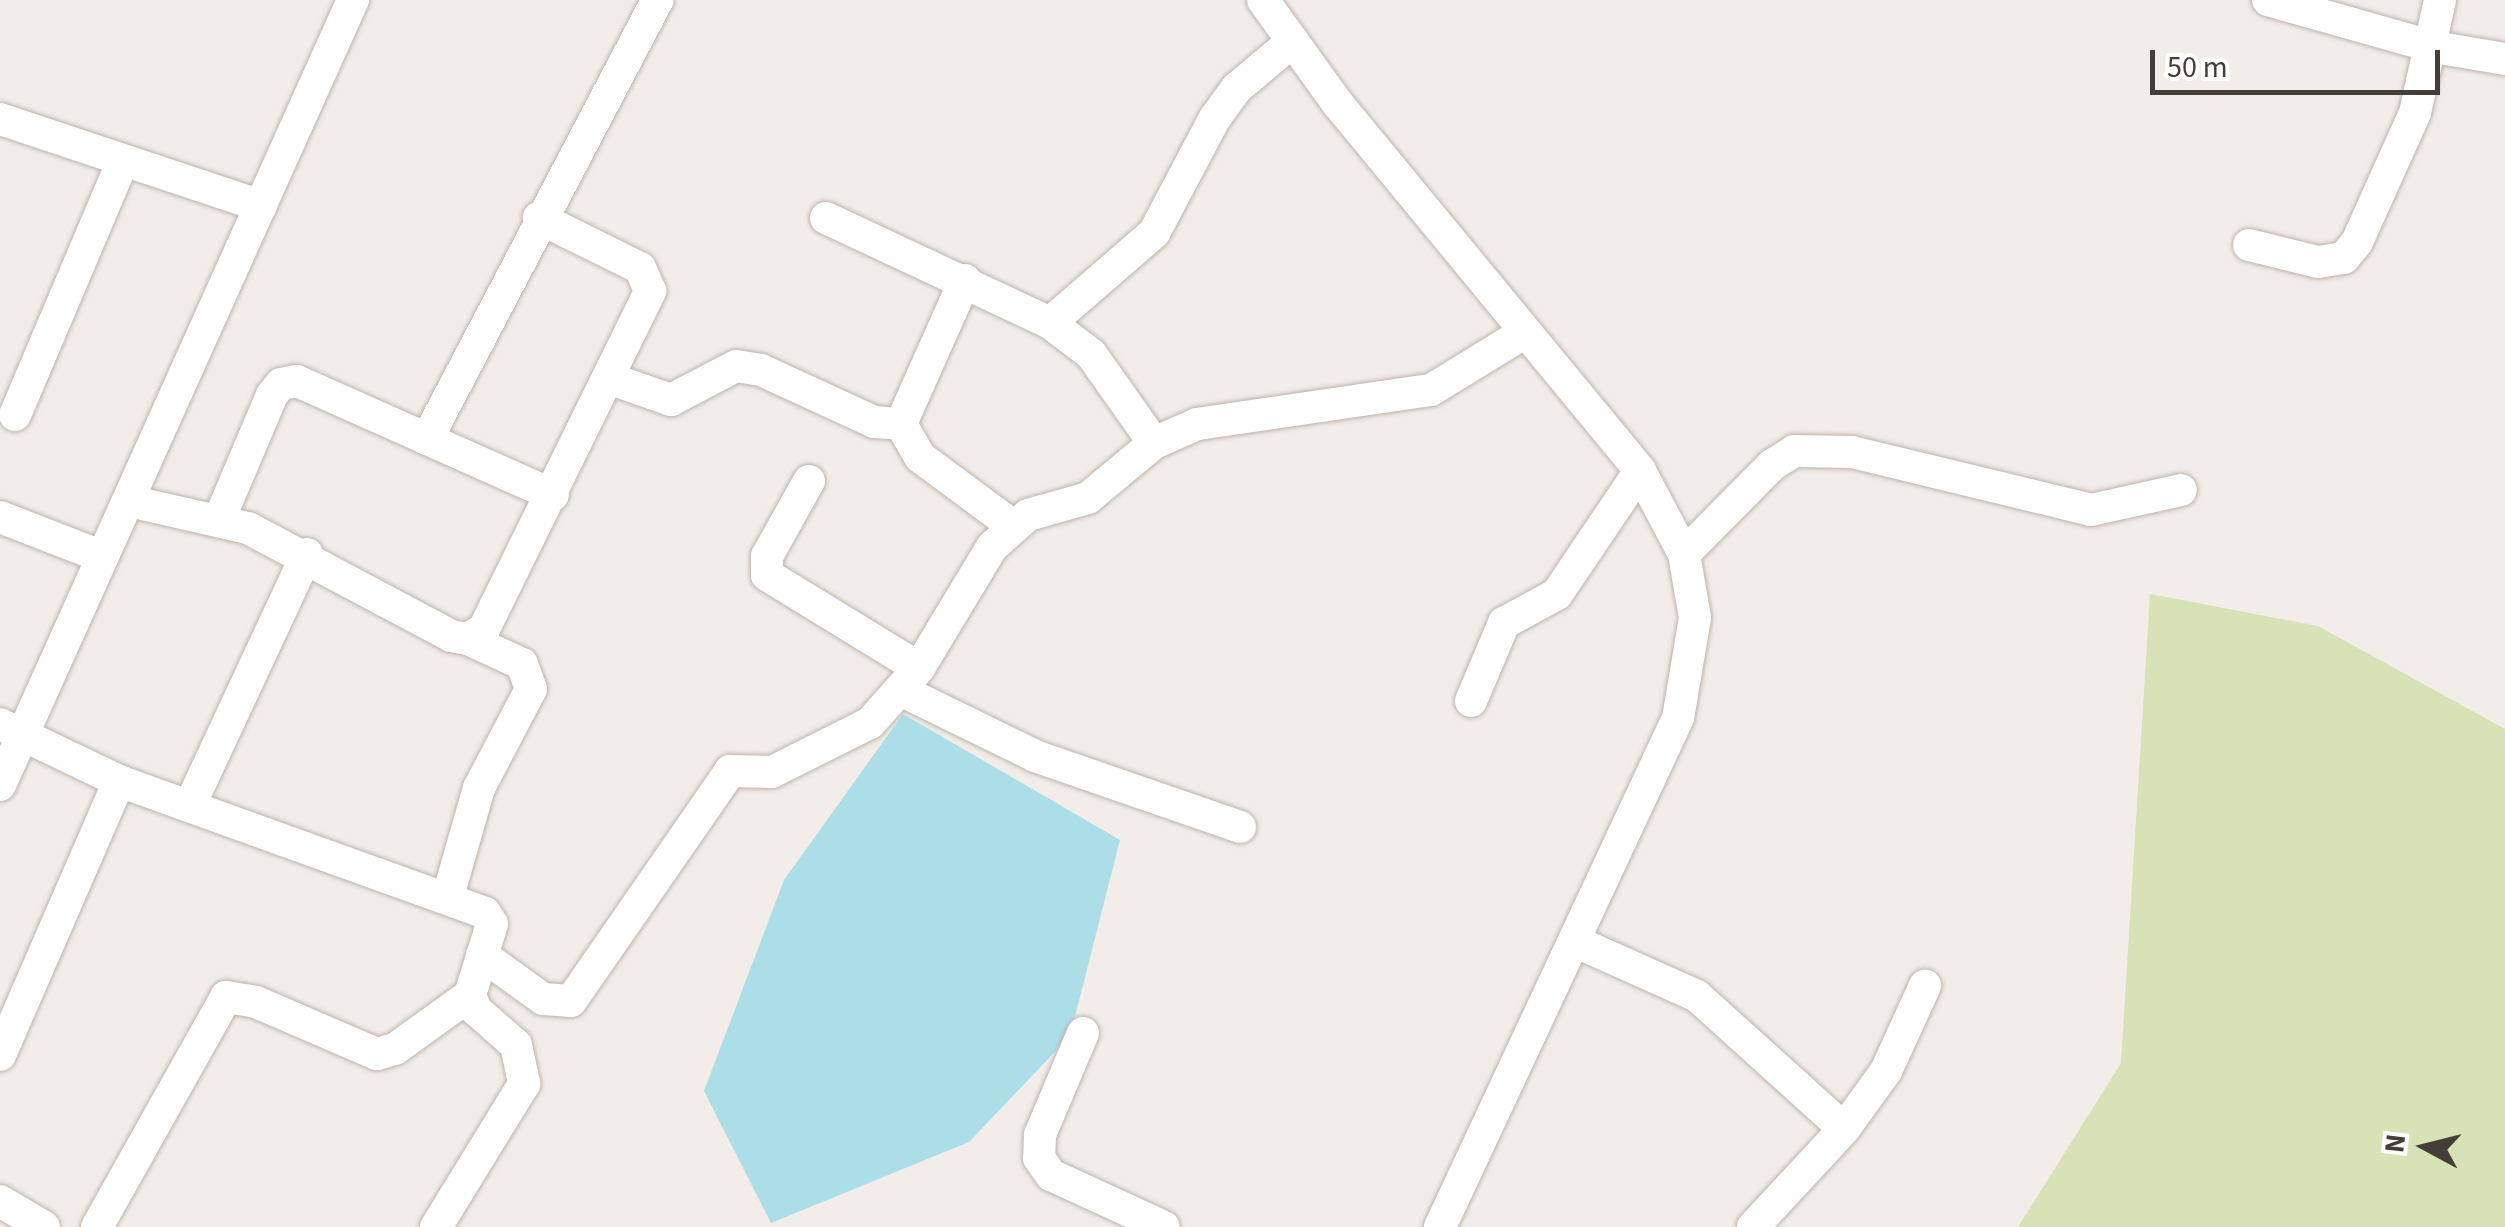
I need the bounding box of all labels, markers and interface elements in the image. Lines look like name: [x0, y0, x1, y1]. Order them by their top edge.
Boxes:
scale bar: [2155, 30, 2445, 92]
text: 50 m: [2167, 46, 2228, 89]
north arrow: [2375, 1097, 2475, 1197]
text: N: [2374, 1132, 2416, 1155]

